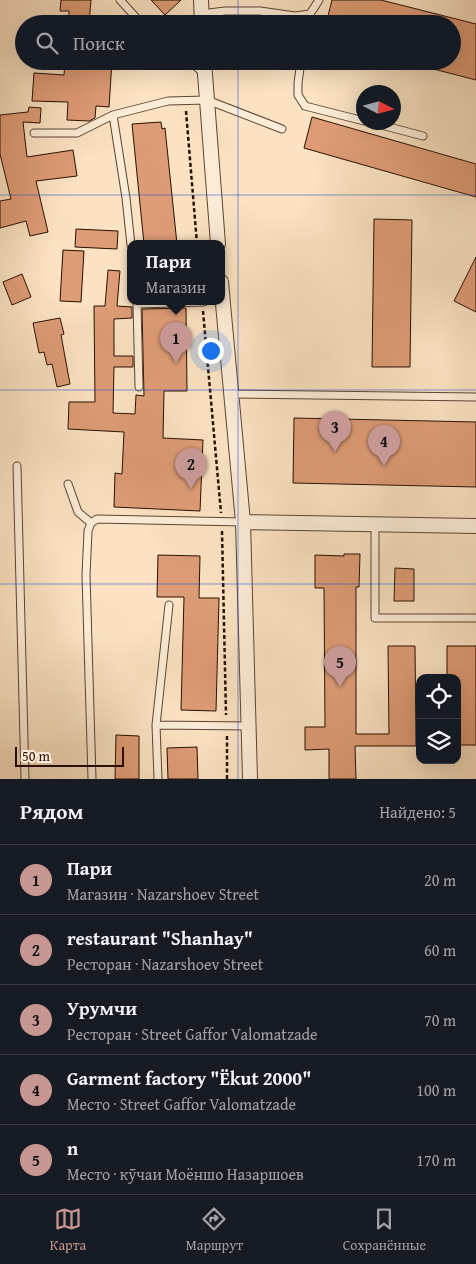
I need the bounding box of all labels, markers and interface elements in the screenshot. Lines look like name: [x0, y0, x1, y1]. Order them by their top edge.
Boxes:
search box: [15, 15, 461, 70]
icon: search: [33, 29, 61, 57]
text: Поиск: [73, 29, 125, 57]
north arrow: [356, 85, 401, 130]
popup: [127, 240, 225, 305]
text: Пари: [146, 247, 191, 275]
text: Магазин: [146, 275, 206, 299]
pin: 1: [160, 322, 192, 363]
your location: [198, 338, 224, 364]
pin: 3: [319, 411, 351, 452]
pin: 4: [368, 425, 400, 466]
pin: 2: [175, 448, 207, 489]
pin: 5: [324, 646, 356, 687]
map controls: [416, 674, 461, 764]
button: locate: [416, 674, 461, 719]
button: layers: [416, 719, 461, 764]
scale bar: [15, 744, 124, 767]
text: 50 m: [22, 746, 50, 766]
text: Рядом: [20, 796, 83, 827]
text: Найдено: 5: [379, 800, 456, 824]
text: Пари: [67, 854, 112, 882]
text: 1: [32, 868, 40, 892]
text: 20 m: [424, 868, 456, 892]
text: Магазин · Nazarshoev Street: [67, 882, 259, 906]
text: restaurant "Shanhay": [67, 924, 253, 952]
text: 2: [32, 938, 40, 962]
text: 60 m: [424, 938, 456, 962]
text: Ресторан · Nazarshoev Street: [67, 952, 263, 976]
text: Урумчи: [67, 994, 137, 1022]
text: 3: [32, 1008, 40, 1032]
text: 70 m: [424, 1008, 456, 1032]
text: Ресторан · Street Gaffor Valomatzade: [67, 1022, 318, 1046]
text: Garment factory "Ёkut 2000": [67, 1064, 311, 1092]
text: 4: [32, 1078, 40, 1102]
text: 100 m: [416, 1078, 456, 1102]
text: Место · Street Gaffor Valomatzade: [67, 1092, 296, 1116]
text: n: [67, 1134, 78, 1162]
text: 5: [32, 1148, 40, 1172]
text: 170 m: [416, 1148, 456, 1172]
text: Место · кӯчаи Моёншо Назаршоев: [67, 1162, 304, 1186]
tab: Карта: [50, 1205, 86, 1255]
tab: Маршрут: [186, 1205, 243, 1255]
tab: Сохранённые: [343, 1205, 426, 1255]

